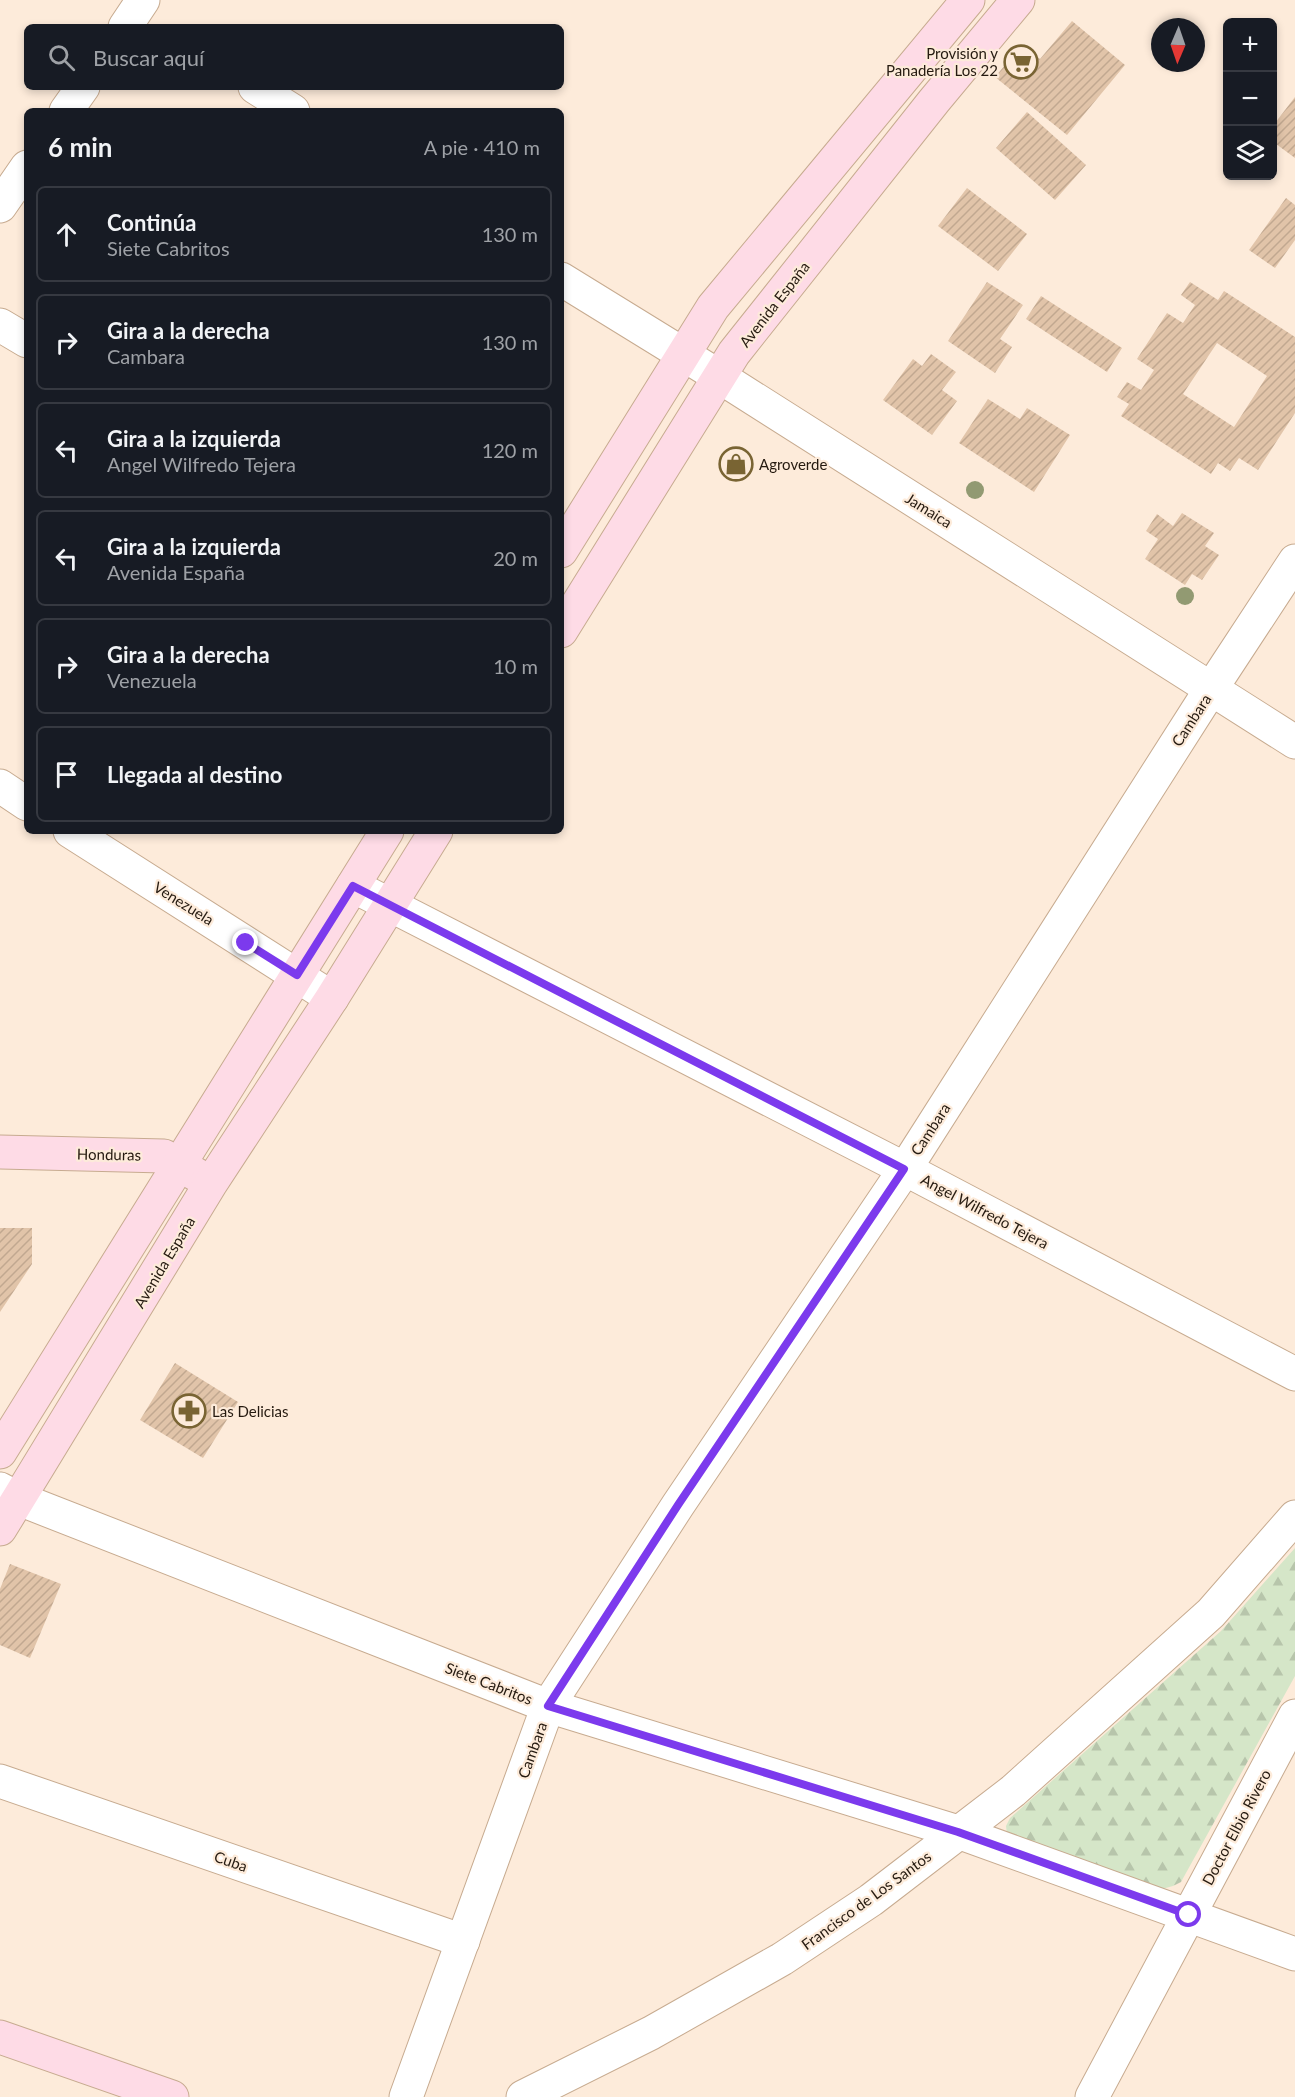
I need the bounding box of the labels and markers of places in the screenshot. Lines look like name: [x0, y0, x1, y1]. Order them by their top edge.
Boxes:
place label: Provisión y Panadería Los 22: [886, 44, 998, 79]
supermarket icon: Provisión y Panadería Los 22: [1003, 44, 1039, 80]
shop icon: Agroverde: [718, 446, 754, 482]
place label: Agroverde: [759, 455, 827, 473]
pharmacy icon: Las Delicias: [171, 1393, 207, 1429]
place label: Las Delicias: [212, 1402, 289, 1420]

